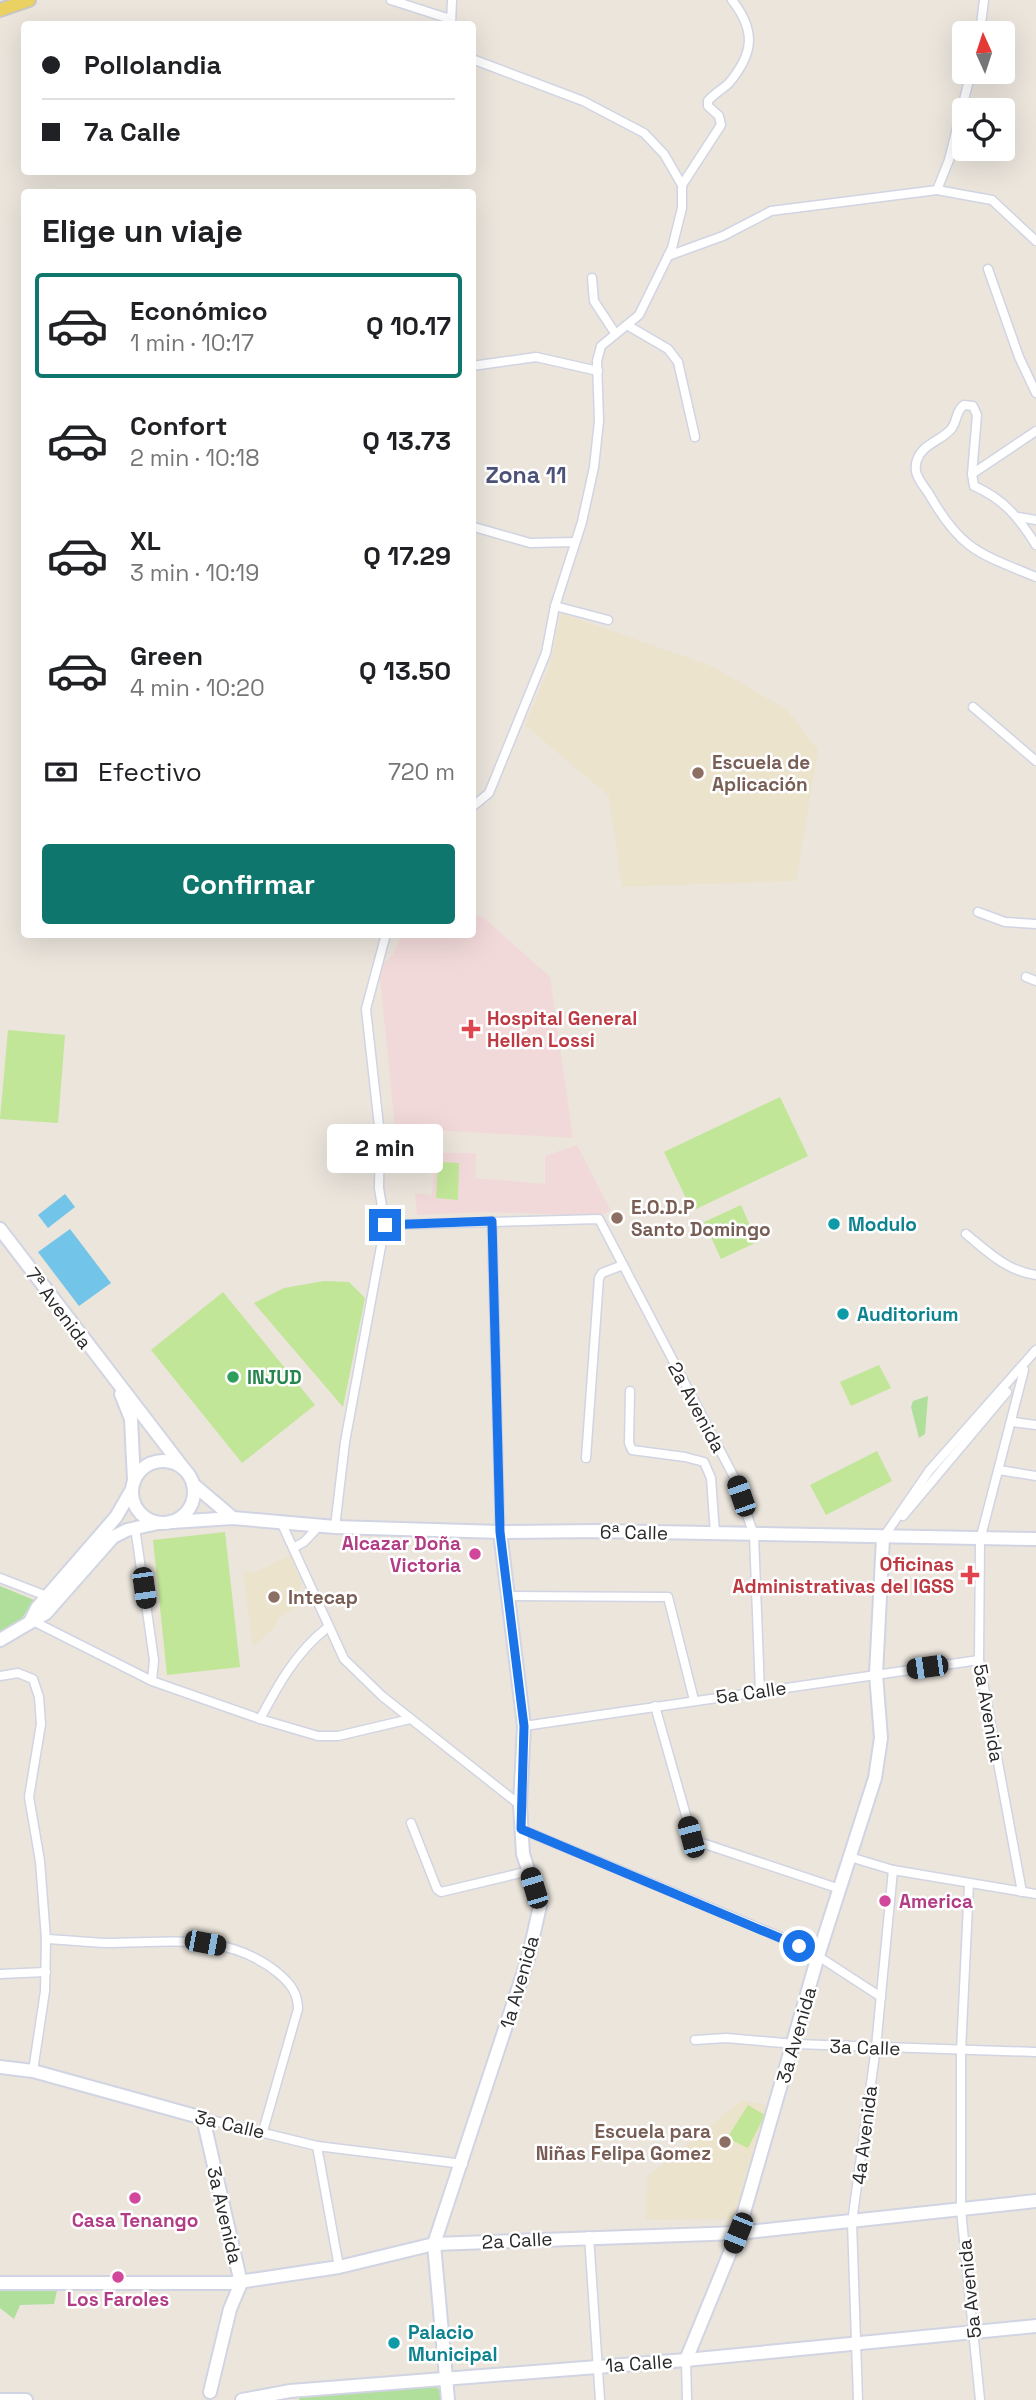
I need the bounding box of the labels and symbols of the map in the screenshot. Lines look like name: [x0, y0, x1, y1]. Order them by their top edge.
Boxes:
north arrow: [952, 21, 1015, 84]
district label: Zona 11: [485, 460, 567, 490]
place label: Escuela de Aplicación: [712, 750, 810, 797]
marker: Escuela de Aplicación: [690, 765, 706, 781]
place label: Hospital General Hellen Lossi: [487, 1006, 637, 1053]
marker: Hospital General Hellen Lossi: [461, 1019, 481, 1039]
callout: 2 min: [327, 1124, 443, 1172]
place label: E.O.D.P Santo Domingo: [631, 1195, 771, 1242]
route end: [369, 1209, 401, 1241]
marker: E.O.D.P Santo Domingo: [609, 1210, 625, 1226]
place label: Modulo: [848, 1212, 917, 1237]
marker: Modulo: [826, 1216, 842, 1232]
street label: 7ª Avenida: [20, 1263, 97, 1354]
place label: Auditorium: [857, 1302, 958, 1327]
marker: Auditorium: [835, 1306, 851, 1322]
street label: 2a Avenida: [662, 1358, 731, 1457]
place label: INJUD: [247, 1365, 302, 1390]
marker: INJUD: [225, 1369, 241, 1385]
car: [725, 1473, 758, 1519]
street label: 6ª Calle: [600, 1519, 668, 1546]
place label: Alcazar Doña Victoria: [342, 1531, 461, 1578]
marker: Alcazar Doña Victoria: [467, 1546, 483, 1562]
place label: Oficinas Administrativas del IGSS: [733, 1552, 954, 1599]
marker: Oficinas Administrativas del IGSS: [960, 1565, 980, 1585]
car: [131, 1566, 158, 1610]
place label: Intecap: [288, 1585, 358, 1610]
marker: Intecap: [266, 1589, 282, 1605]
car: [905, 1654, 950, 1680]
street label: 5a Avenida: [968, 1662, 1009, 1764]
street label: 5a Calle: [714, 1675, 788, 1710]
car: [676, 1814, 707, 1860]
car: [518, 1865, 551, 1911]
place label: America: [899, 1889, 973, 1914]
marker: America: [877, 1893, 893, 1909]
car: [183, 1929, 228, 1957]
route start: [783, 1930, 815, 1962]
street label: 1a Avenida: [494, 1933, 545, 2032]
street label: 3a Avenida: [771, 1984, 822, 2086]
street label: 3a Calle: [829, 2034, 901, 2061]
street label: 4a Avenida: [846, 2084, 883, 2186]
street label: 3a Calle: [193, 2104, 267, 2145]
place label: Escuela para Niñas Felipa Gomez: [536, 2119, 711, 2166]
marker: Escuela para Niñas Felipa Gomez: [717, 2134, 733, 2150]
street label: 3a Avenida: [201, 2164, 248, 2266]
marker: Casa Tenango: [127, 2190, 143, 2206]
place label: Casa Tenango: [72, 2208, 198, 2233]
car: [721, 2210, 756, 2256]
street label: 2a Calle: [481, 2226, 553, 2255]
street label: 5a Avenida: [952, 2238, 987, 2340]
marker: Los Faroles: [110, 2269, 126, 2285]
place label: Los Faroles: [67, 2287, 169, 2312]
place label: Palacio Municipal: [408, 2320, 498, 2367]
marker: Palacio Municipal: [386, 2335, 402, 2351]
street label: 1a Calle: [605, 2349, 674, 2378]

